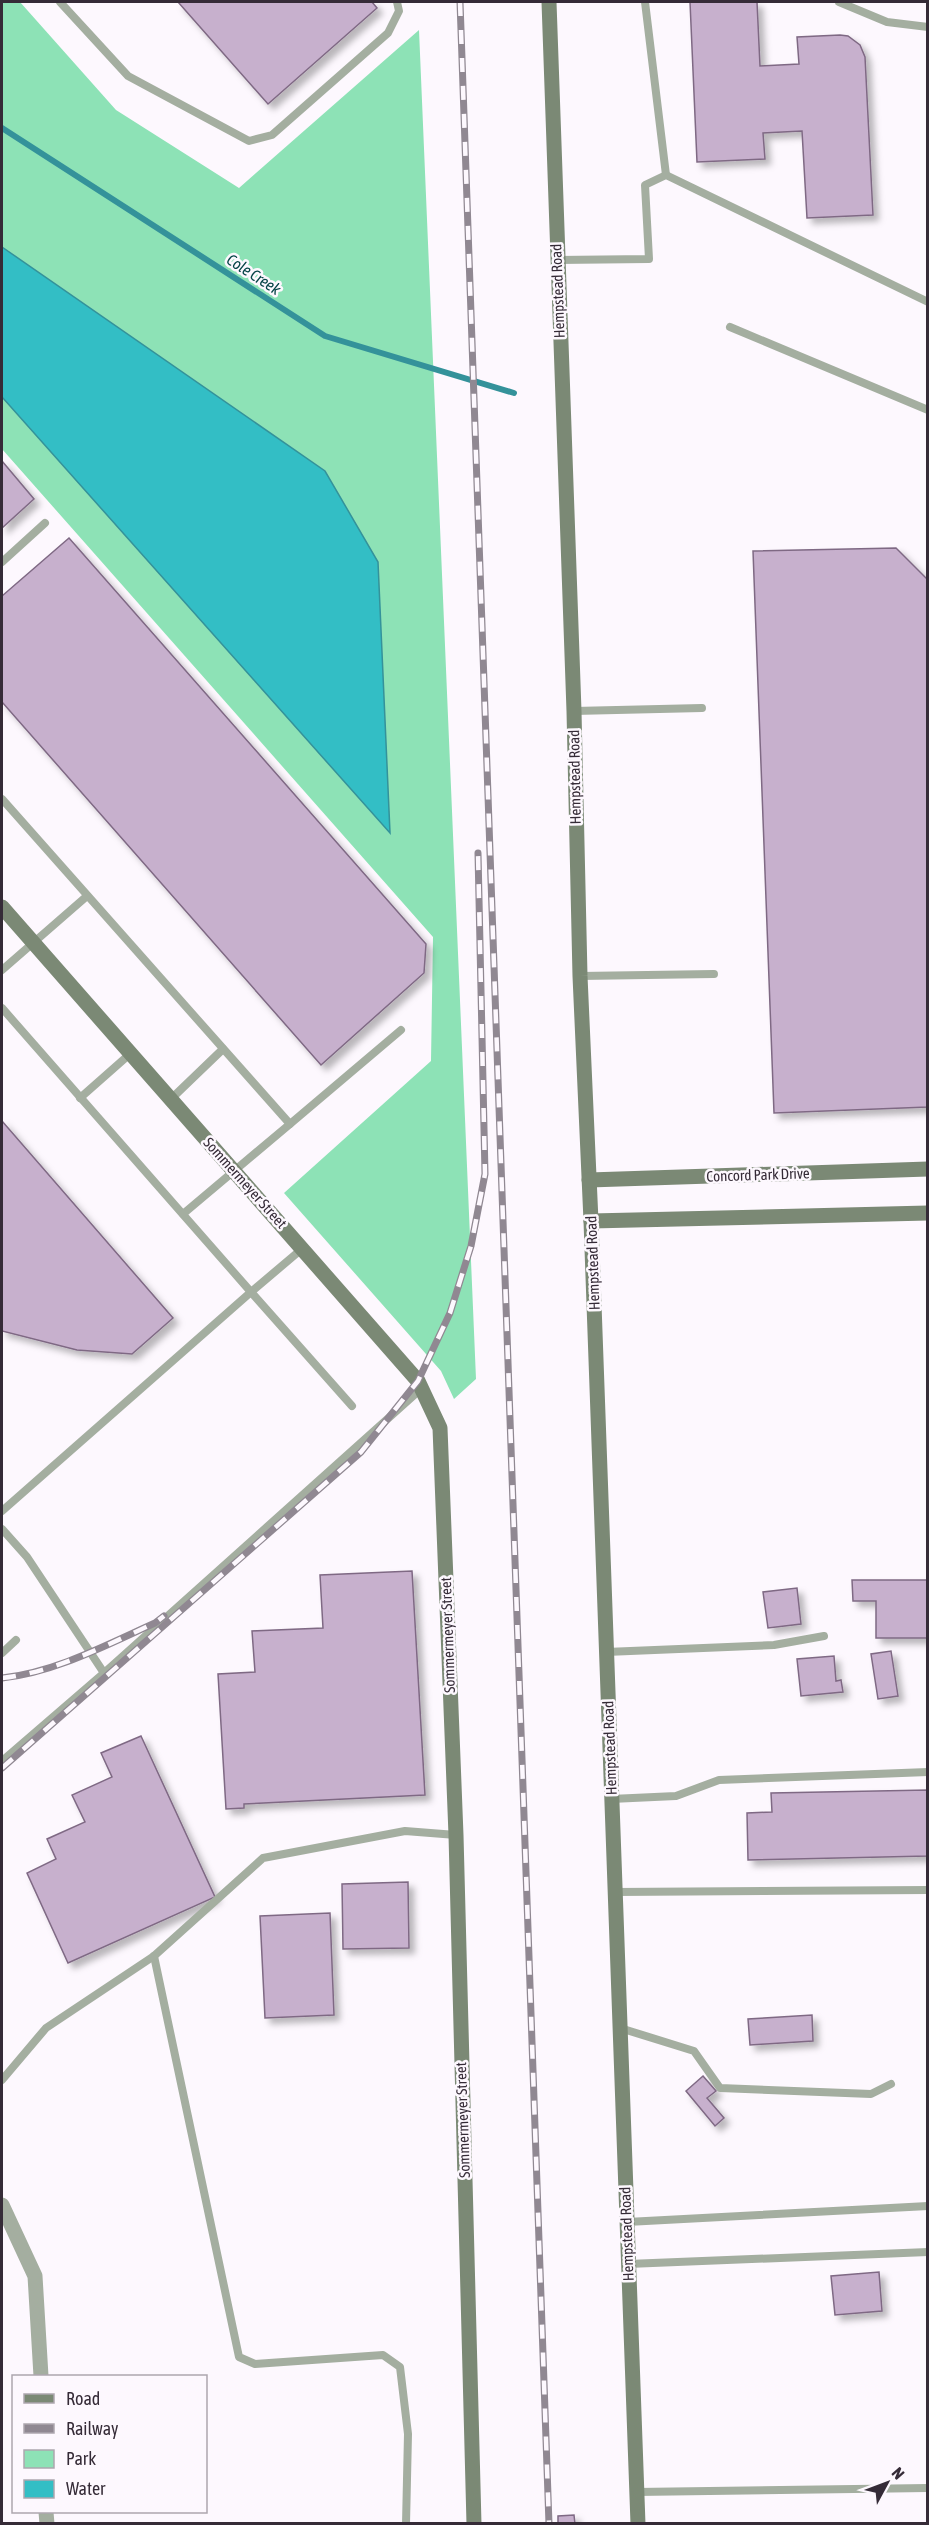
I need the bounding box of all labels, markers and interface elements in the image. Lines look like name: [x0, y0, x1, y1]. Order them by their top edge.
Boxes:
street label: Hempstead Road: [547, 243, 568, 339]
water label: Cole Creek: [224, 250, 285, 299]
street label: Hempstead Road: [565, 730, 584, 824]
street label: Sommermeyer Street: [200, 1134, 290, 1231]
street label: Concord Park Drive: [706, 1164, 810, 1185]
street label: Hempstead Road: [582, 1215, 603, 1311]
street label: Sommermeyer Street: [437, 1577, 458, 1693]
street label: Hempstead Road: [599, 1700, 620, 1796]
street label: Sommermeyer Street: [452, 2062, 473, 2178]
street label: Hempstead Road: [616, 2186, 637, 2282]
legend: [12, 2375, 207, 2513]
text: Road: [66, 2388, 100, 2409]
text: Railway: [66, 2418, 118, 2439]
text: Park: [66, 2448, 96, 2469]
north arrow: [857, 2453, 917, 2513]
text: N: [888, 2464, 908, 2483]
text: Water: [66, 2478, 106, 2499]

